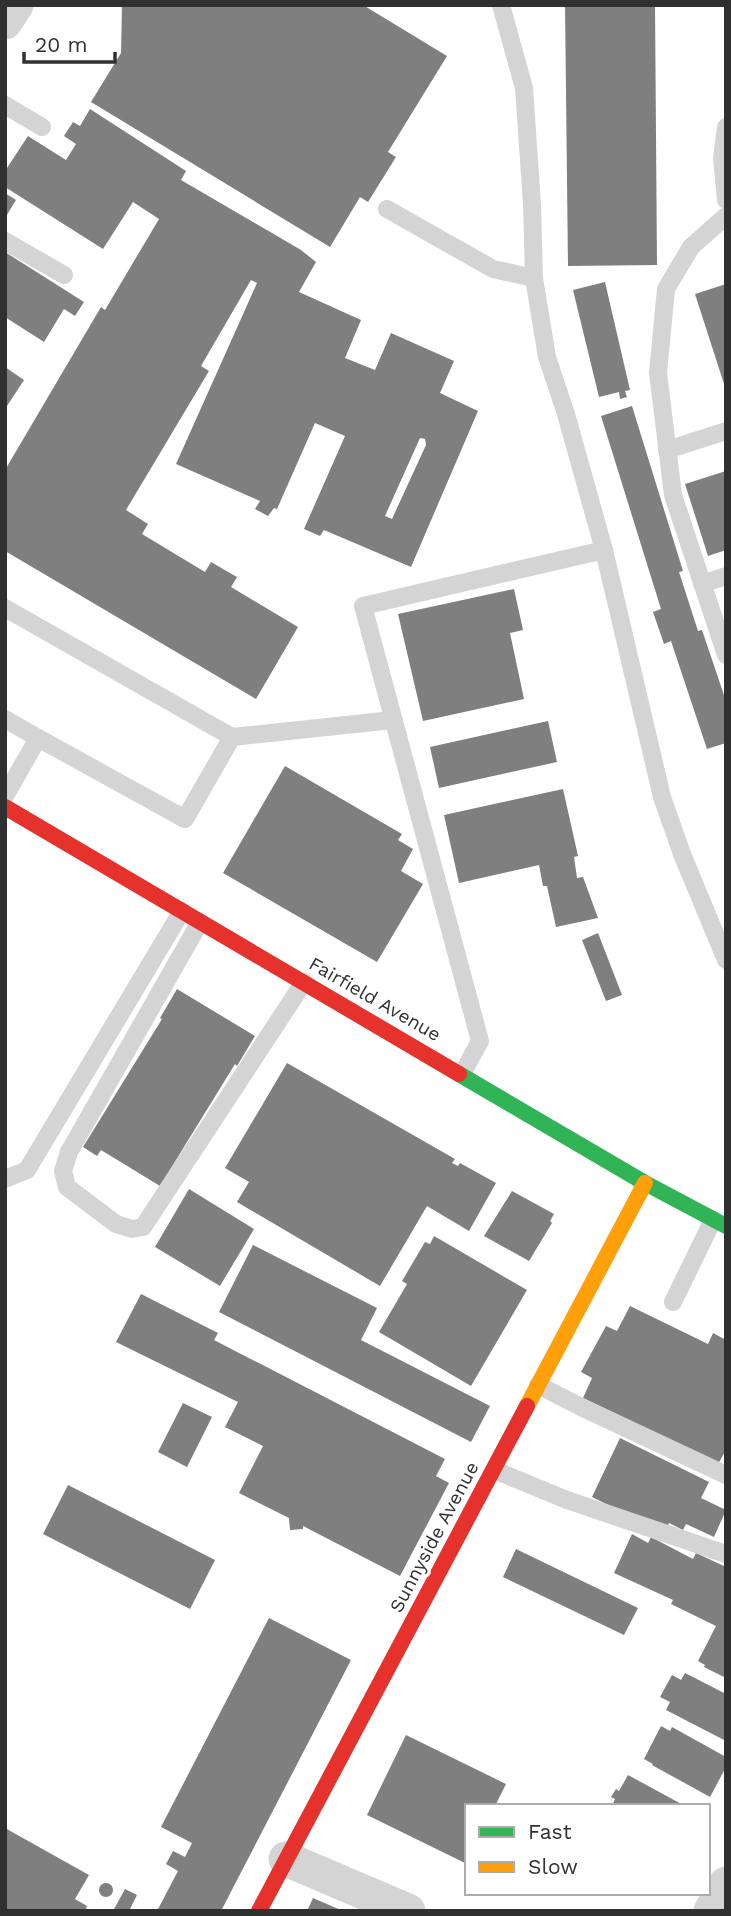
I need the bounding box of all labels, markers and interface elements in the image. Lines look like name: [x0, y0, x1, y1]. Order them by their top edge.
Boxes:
scale bar: [24, 21, 116, 65]
text: 20 m: [35, 32, 87, 57]
street label: Fairfield Avenue: [305, 952, 445, 1046]
street label: Sunnyside Avenue: [385, 1458, 483, 1616]
legend: [465, 1804, 710, 1895]
text: Fast: [528, 1819, 572, 1844]
text: Slow: [528, 1854, 578, 1879]

